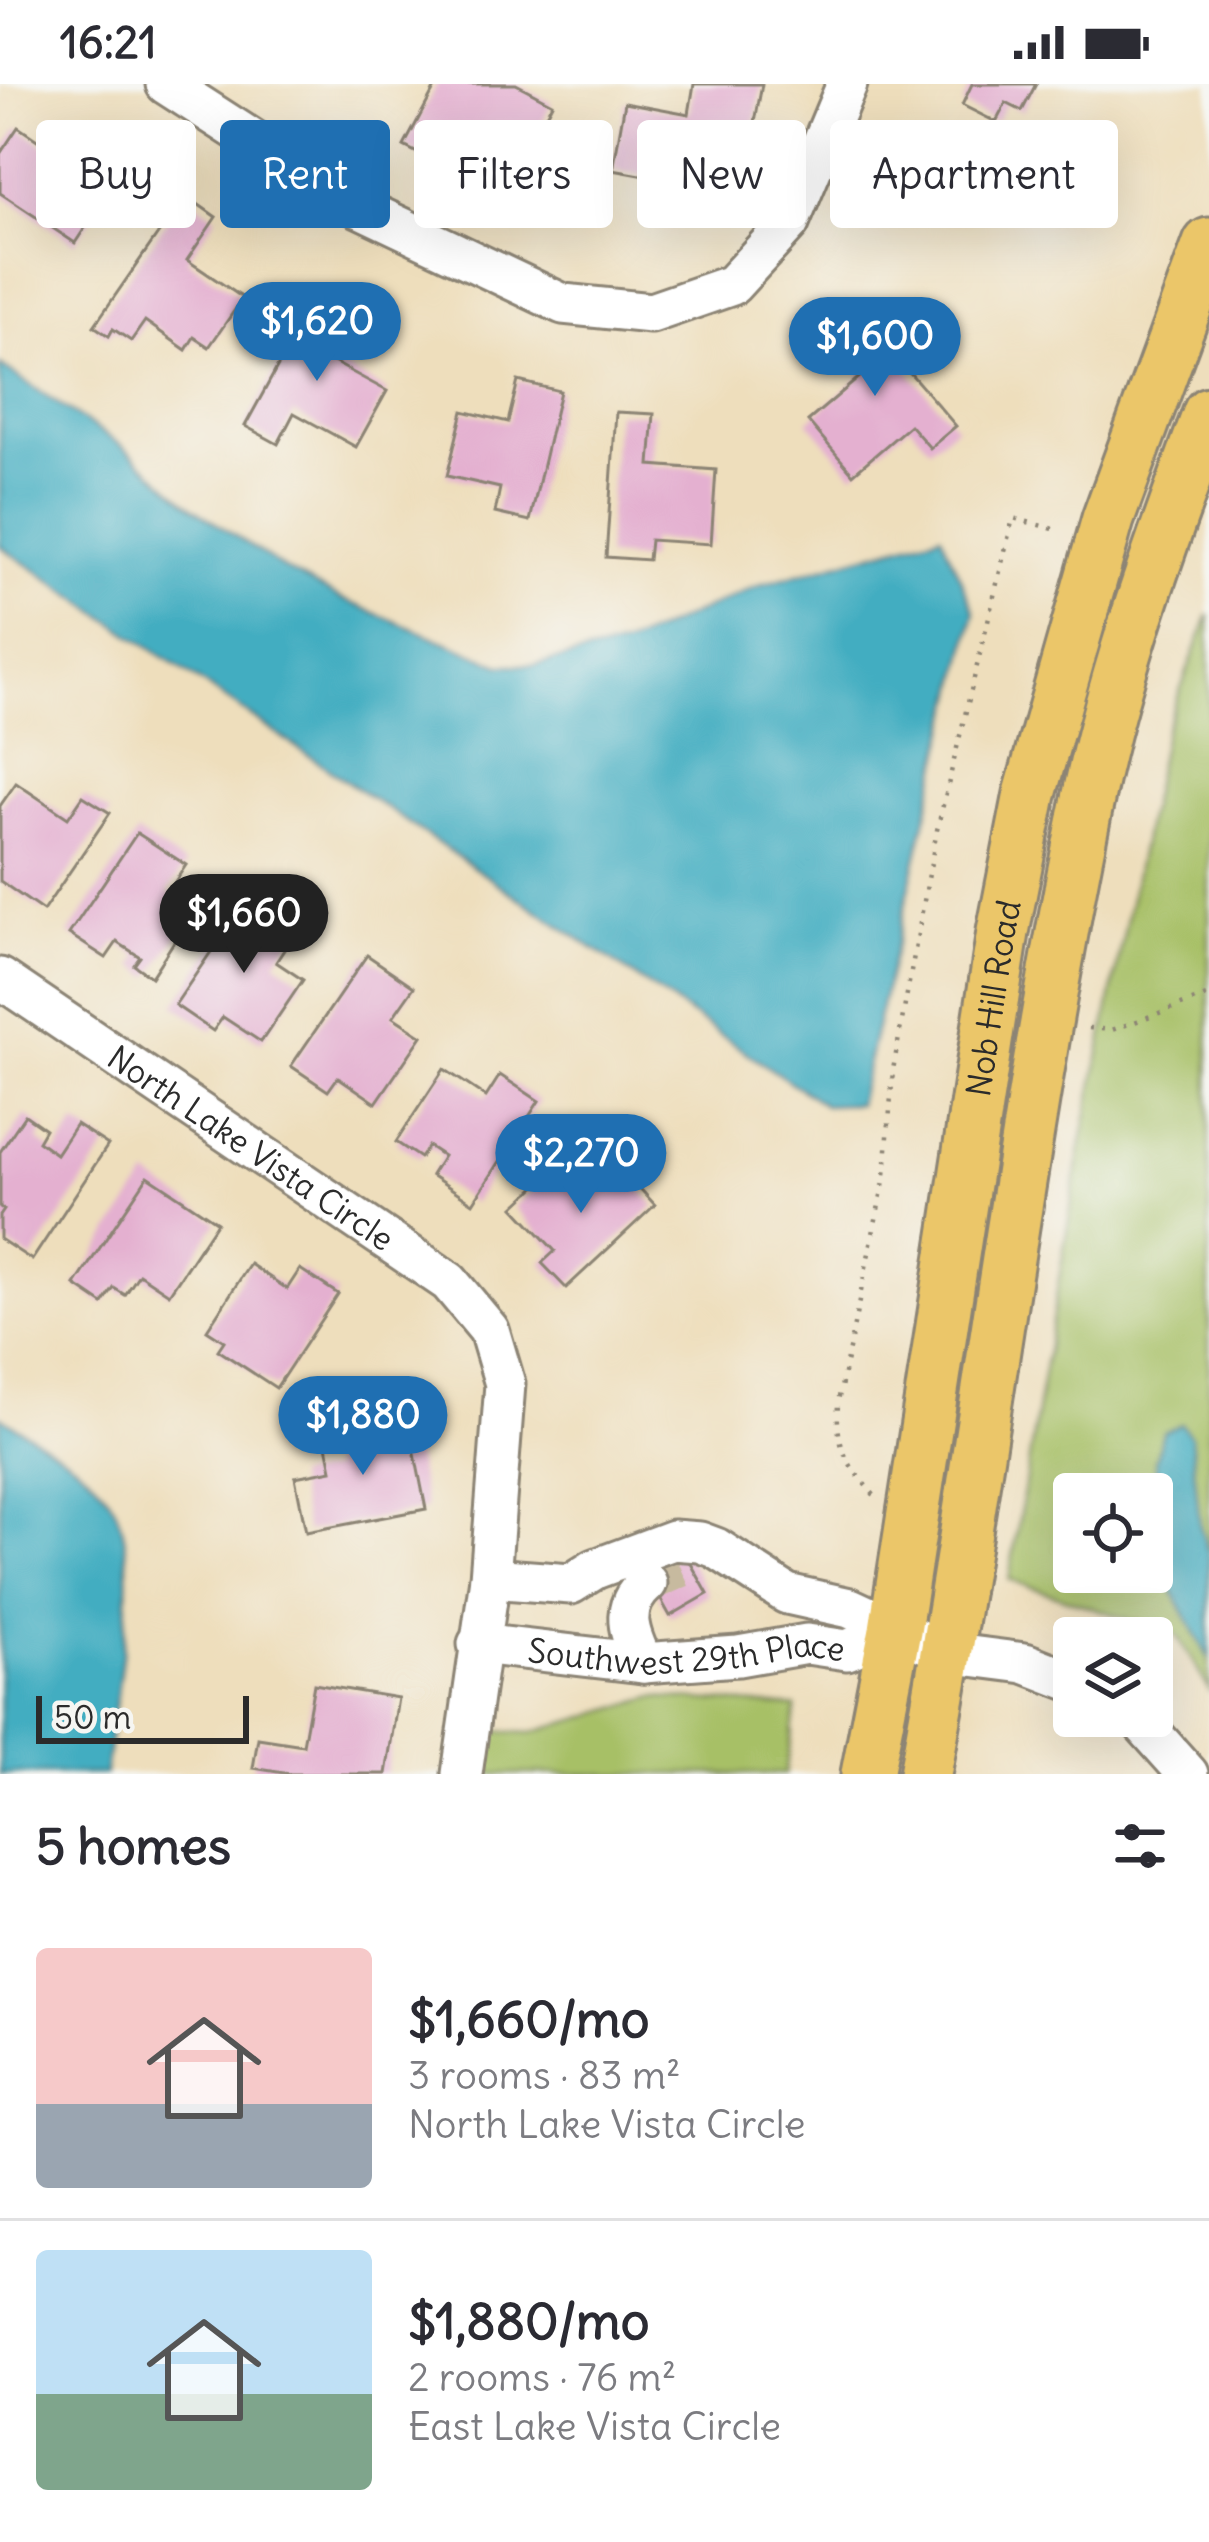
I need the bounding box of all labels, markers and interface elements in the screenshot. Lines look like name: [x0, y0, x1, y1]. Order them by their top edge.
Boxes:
text: 16:21: [60, 14, 157, 70]
chip: Buy: [36, 120, 196, 228]
chip: Rent: [220, 120, 390, 228]
chip: Filters: [414, 120, 613, 228]
chip: New: [637, 120, 806, 228]
chip: Apartment: [830, 120, 1118, 228]
pin: $1,620: [219, 282, 415, 384]
text: $1,620: [260, 296, 374, 345]
pin: $1,600: [777, 297, 973, 399]
text: $1,600: [816, 311, 934, 360]
pin: $1,660: [146, 874, 342, 976]
text: $1,660: [186, 888, 302, 937]
street label: Nob Hill Road: [957, 896, 1030, 1099]
street label: North Lake Vista Circle: [100, 1036, 402, 1260]
pin: $2,270: [483, 1114, 679, 1216]
text: $2,270: [522, 1128, 640, 1177]
pin: $1,880: [265, 1376, 461, 1478]
text: $1,880: [305, 1390, 421, 1439]
map controls: [1053, 1473, 1173, 1737]
button: locate: [1053, 1473, 1173, 1593]
button: layers: [1053, 1617, 1173, 1737]
street label: Southwest 29th Place: [526, 1623, 848, 1684]
scale bar: [36, 1690, 249, 1743]
text: 50 m: [54, 1696, 131, 1738]
icon: filters: [1107, 1813, 1173, 1879]
text: 5 homes: [36, 1814, 231, 1878]
text: $1,660/mo: [408, 1987, 649, 2051]
icon: home: [132, 1996, 276, 2140]
text: 3 rooms · 83 m²: [408, 2051, 681, 2100]
text: North Lake Vista Circle: [408, 2100, 806, 2149]
text: $1,880/mo: [408, 2289, 649, 2353]
icon: home: [132, 2298, 276, 2442]
text: 2 rooms · 76 m²: [408, 2353, 676, 2402]
text: East Lake Vista Circle: [408, 2402, 781, 2451]

